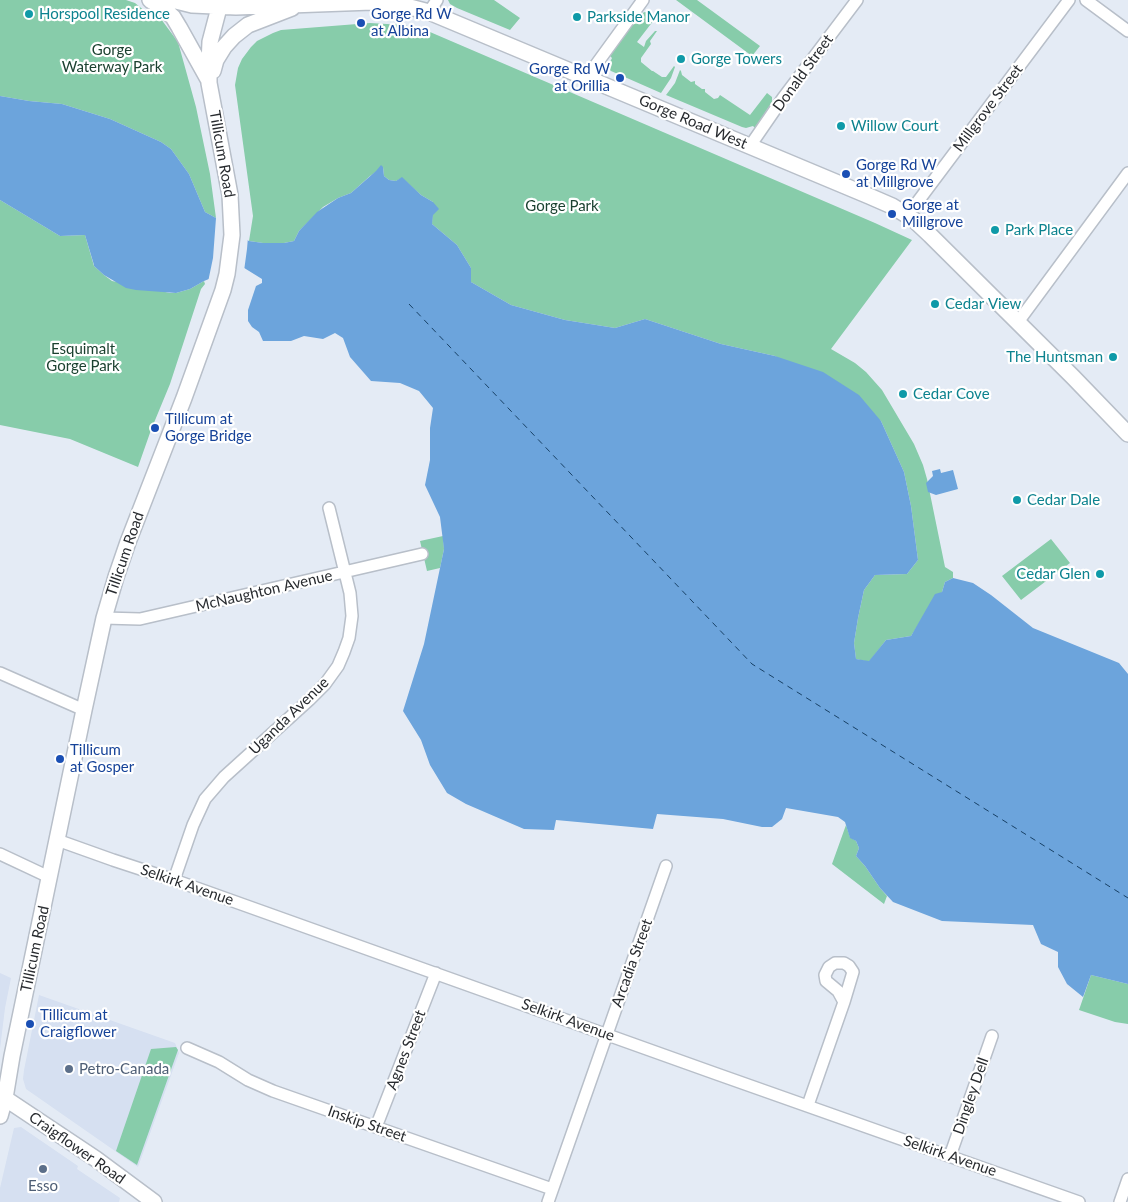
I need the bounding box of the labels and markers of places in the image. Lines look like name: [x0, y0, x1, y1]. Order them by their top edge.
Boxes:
place label: Horspool Residence: [39, 5, 170, 23]
place label: Gorge Rd W at Albina: [371, 5, 452, 40]
marker: Horspool Residence: [23, 8, 35, 20]
place label: Parkside Manor: [587, 8, 690, 26]
marker: Parkside Manor: [571, 11, 583, 23]
marker: Gorge Rd W at Albina: [355, 17, 367, 29]
place label: Gorge Towers: [691, 50, 782, 68]
marker: Gorge Towers: [675, 53, 687, 65]
place label: Gorge Rd W at Orillia: [529, 60, 610, 95]
marker: Gorge Rd W at Orillia: [614, 72, 626, 84]
place label: Willow Court: [851, 117, 939, 135]
marker: Willow Court: [835, 120, 847, 132]
place label: Gorge Rd W at Millgrove: [856, 156, 937, 191]
marker: Gorge Rd W at Millgrove: [840, 168, 852, 180]
place label: Gorge at Millgrove: [902, 196, 963, 231]
marker: Gorge at Millgrove: [886, 208, 898, 220]
place label: Park Place: [1005, 221, 1073, 239]
marker: Park Place: [989, 224, 1001, 236]
place label: Cedar View: [945, 295, 1021, 313]
marker: Cedar View: [929, 298, 941, 310]
place label: The Huntsman: [1006, 348, 1103, 366]
marker: The Huntsman: [1107, 351, 1119, 363]
place label: Cedar Cove: [913, 385, 990, 403]
marker: Cedar Cove: [897, 388, 909, 400]
place label: Tillicum at Gorge Bridge: [165, 410, 252, 445]
marker: Tillicum at Gorge Bridge: [149, 422, 161, 434]
place label: Cedar Dale: [1027, 491, 1100, 509]
marker: Cedar Dale: [1011, 494, 1023, 506]
place label: Cedar Glen: [1016, 565, 1090, 583]
marker: Cedar Glen: [1094, 568, 1106, 580]
place label: Tillicum at Gosper: [70, 741, 134, 776]
marker: Tillicum at Gosper: [54, 753, 66, 765]
place label: Tillicum at Craigflower: [40, 1006, 116, 1041]
marker: Tillicum at Craigflower: [24, 1018, 36, 1030]
place label: Petro-Canada: [79, 1060, 169, 1078]
marker: Petro-Canada: [63, 1063, 75, 1075]
marker: Esso: [37, 1163, 49, 1175]
place label: Esso: [28, 1177, 58, 1195]

